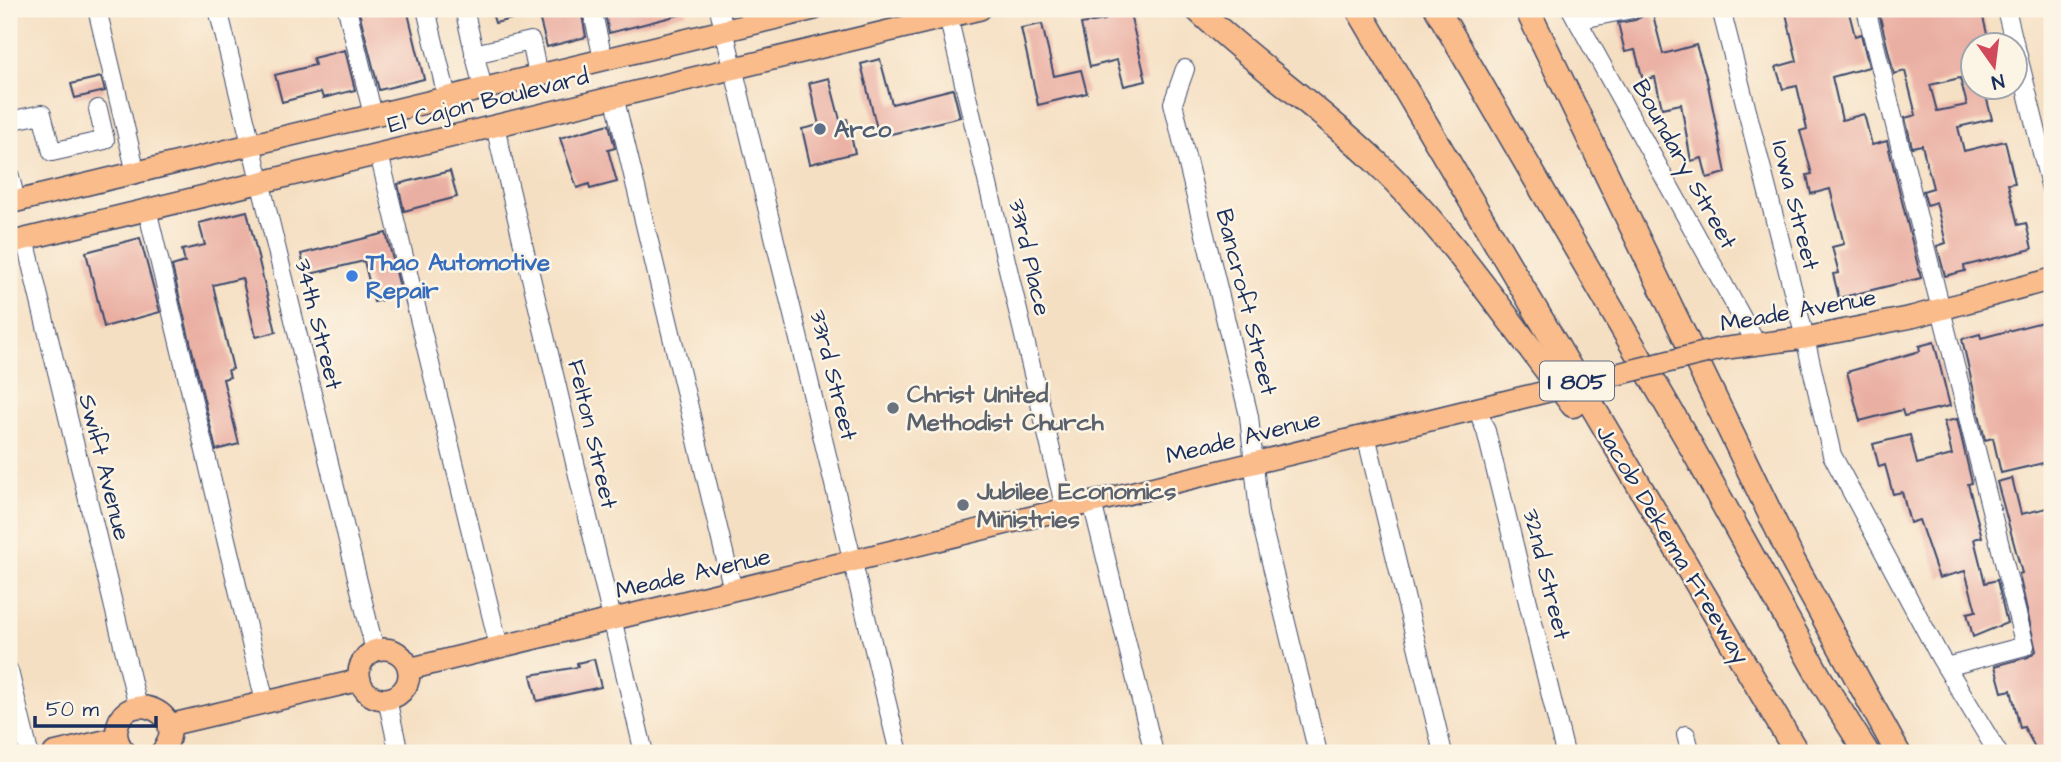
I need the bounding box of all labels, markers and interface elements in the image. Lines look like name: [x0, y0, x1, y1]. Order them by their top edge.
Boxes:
north arrow: [1960, 32, 2030, 102]
street label: El Cajon Boulevard: [384, 60, 592, 142]
text: N: [1989, 66, 2007, 96]
street label: Boundary Street: [1622, 73, 1745, 256]
place label: Arco: [834, 113, 892, 147]
marker: Arco: [812, 121, 828, 137]
street label: Iowa Street: [1763, 137, 1828, 274]
street label: 33rd Place: [999, 195, 1059, 319]
street label: Bancroft Street: [1206, 206, 1286, 399]
place label: Thao Automotive Repair: [365, 246, 550, 308]
street label: 34th Street: [285, 255, 351, 394]
marker: Thao Automotive Repair: [344, 268, 360, 284]
street label: Meade Avenue: [1717, 281, 1879, 341]
street label: 33rd Street: [800, 306, 866, 444]
street label: Felton Street: [558, 356, 626, 512]
road number: I 805: [1540, 362, 1614, 400]
place label: Christ United Methodist Church: [907, 378, 1105, 440]
street label: Swift Avenue: [69, 390, 139, 544]
marker: Christ United Methodist Church: [885, 400, 901, 416]
street label: Meade Avenue: [1163, 402, 1324, 474]
street label: Jacob Dekema Freeway: [1586, 418, 1757, 671]
place label: Jubilee Economics Ministries: [976, 475, 1176, 537]
marker: Jubilee Economics Ministries: [955, 497, 971, 513]
street label: 32nd Street: [1513, 505, 1579, 644]
street label: Meade Avenue: [612, 540, 774, 608]
scale bar: [35, 685, 156, 729]
text: 50 m: [46, 695, 100, 724]

